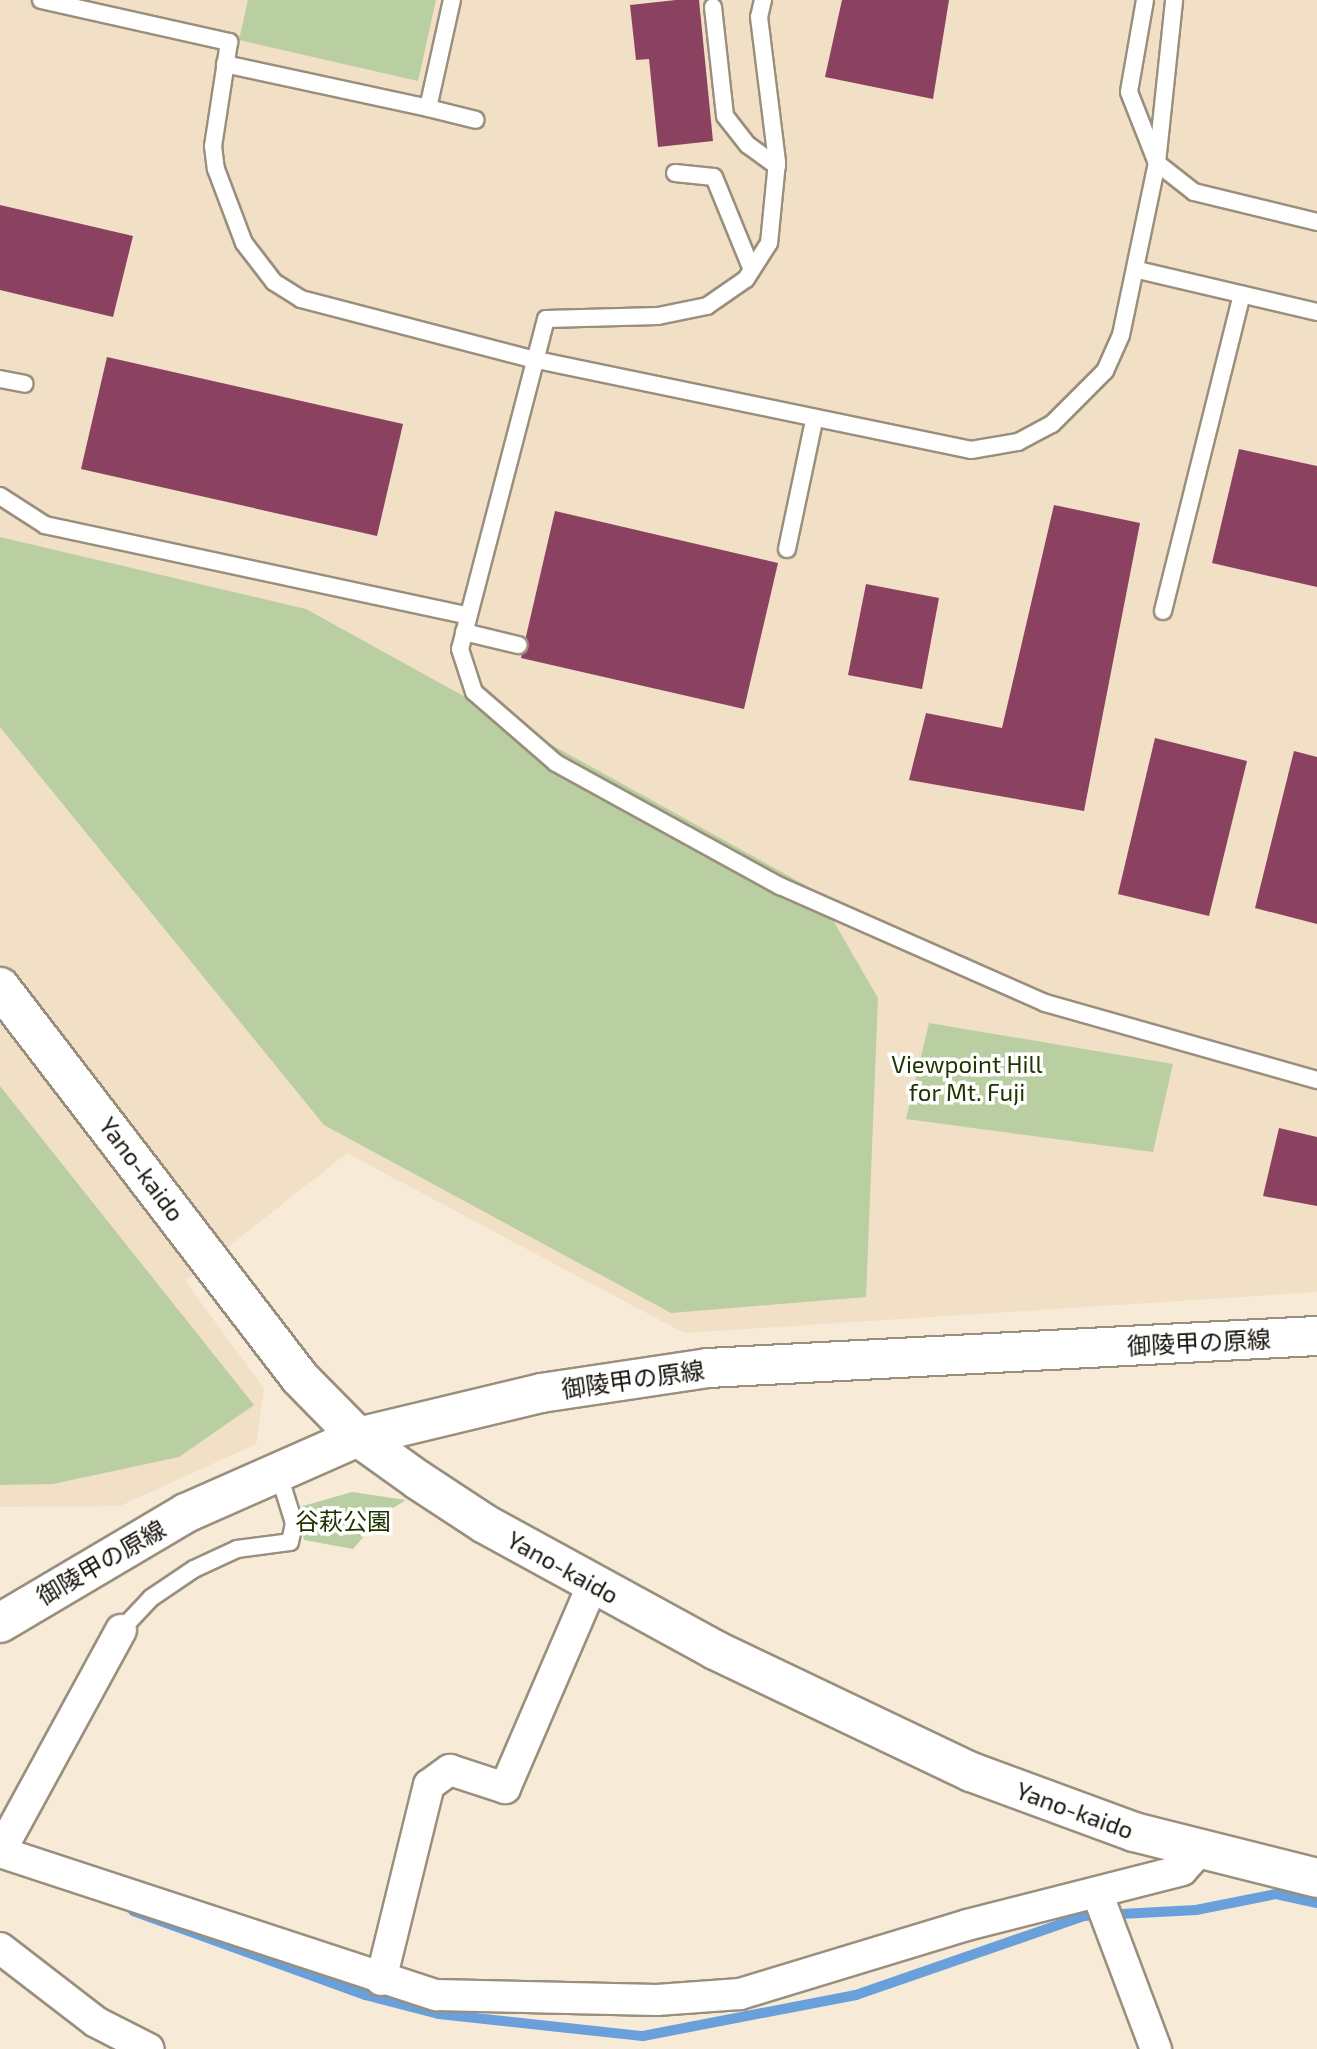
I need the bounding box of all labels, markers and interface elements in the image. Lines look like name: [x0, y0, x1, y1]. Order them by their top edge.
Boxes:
park label: Viewpoint Hill for Mt. Fuji: [891, 1050, 1043, 1106]
street label: Yano-kaido: [94, 1111, 190, 1227]
street label: 御陵甲の原線: [1126, 1324, 1272, 1360]
street label: 御陵甲の原線: [560, 1355, 706, 1403]
park label: 谷萩公園: [295, 1507, 391, 1535]
street label: 御陵甲の原線: [31, 1514, 171, 1610]
street label: Yano-kaido: [502, 1525, 624, 1609]
street label: Yano-kaido: [1012, 1776, 1138, 1844]

